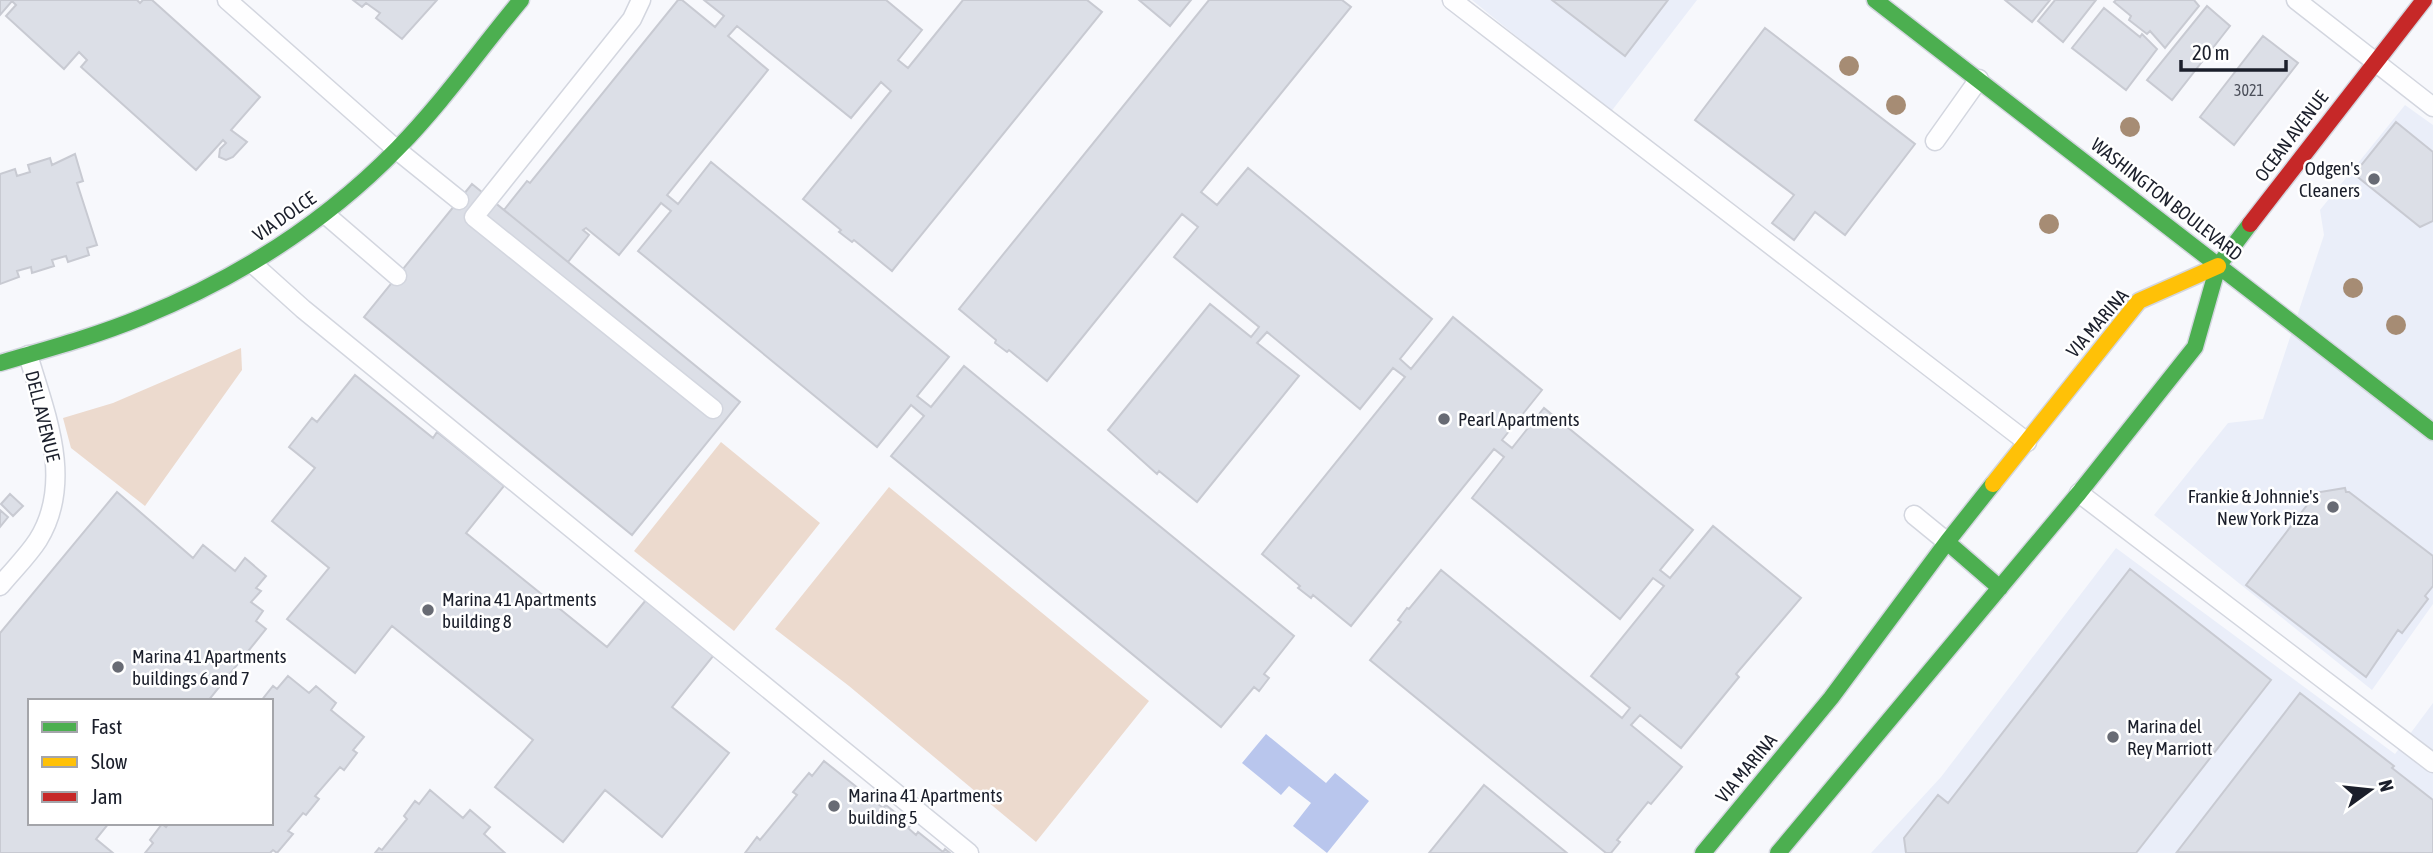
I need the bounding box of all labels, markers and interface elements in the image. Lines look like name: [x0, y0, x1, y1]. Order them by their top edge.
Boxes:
scale bar: [2181, 28, 2286, 72]
text: 20 m: [2192, 40, 2230, 64]
house number: 3021: [2234, 81, 2264, 99]
street label: OCEAN AVENUE: [2250, 86, 2332, 186]
street label: WASHINGTON BOULEVARD: [2087, 133, 2247, 265]
place label: Odgen's Cleaners: [2299, 157, 2360, 201]
marker: Odgen's Cleaners: [2366, 171, 2382, 187]
street label: VIA DOLCE: [248, 187, 320, 245]
street label: VIA MARINA: [2061, 284, 2133, 362]
street label: DELL AVENUE: [21, 368, 65, 464]
place label: Pearl Apartments: [1458, 408, 1580, 430]
marker: Pearl Apartments: [1436, 411, 1452, 427]
place label: Frankie & Johnnie's New York Pizza: [2188, 485, 2319, 529]
marker: Frankie & Johnnie's New York Pizza: [2325, 499, 2341, 515]
place label: Marina 41 Apartments building 8: [442, 588, 597, 632]
marker: Marina 41 Apartments building 8: [420, 602, 436, 618]
place label: Marina 41 Apartments buildings 6 and 7: [132, 645, 287, 689]
marker: Marina 41 Apartments buildings 6 and 7: [110, 659, 126, 675]
legend: [28, 699, 273, 825]
text: Fast: [91, 714, 122, 738]
place label: Marina del Rey Marriott: [2127, 715, 2212, 759]
street label: VIA MARINA: [1711, 729, 1782, 807]
marker: Marina del Rey Marriott: [2105, 729, 2121, 745]
text: Slow: [91, 749, 128, 773]
north arrow: [2335, 755, 2405, 825]
text: N: [2374, 777, 2398, 794]
text: Jam: [91, 784, 123, 808]
place label: Marina 41 Apartments building 5: [848, 784, 1003, 828]
marker: Marina 41 Apartments building 5: [826, 798, 842, 814]

